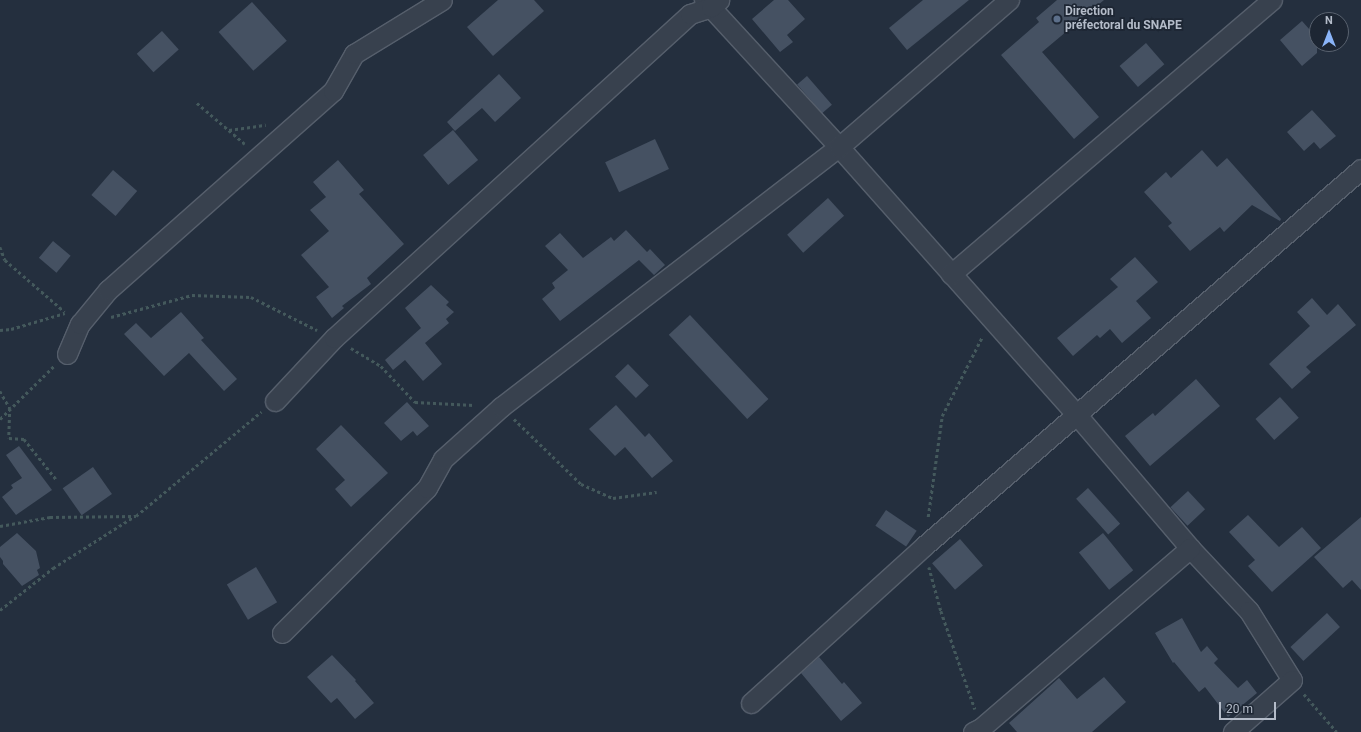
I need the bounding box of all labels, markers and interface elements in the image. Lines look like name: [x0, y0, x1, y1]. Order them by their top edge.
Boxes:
place label: Direction préfectoral du SNAPE: [1065, 5, 1182, 33]
north arrow: [1309, 12, 1349, 52]
marker: Direction préfectoral du SNAPE: [1052, 14, 1062, 24]
text: N: [1325, 14, 1333, 27]
scale bar: [1221, 694, 1278, 720]
text: 20 m: [1226, 702, 1253, 716]

